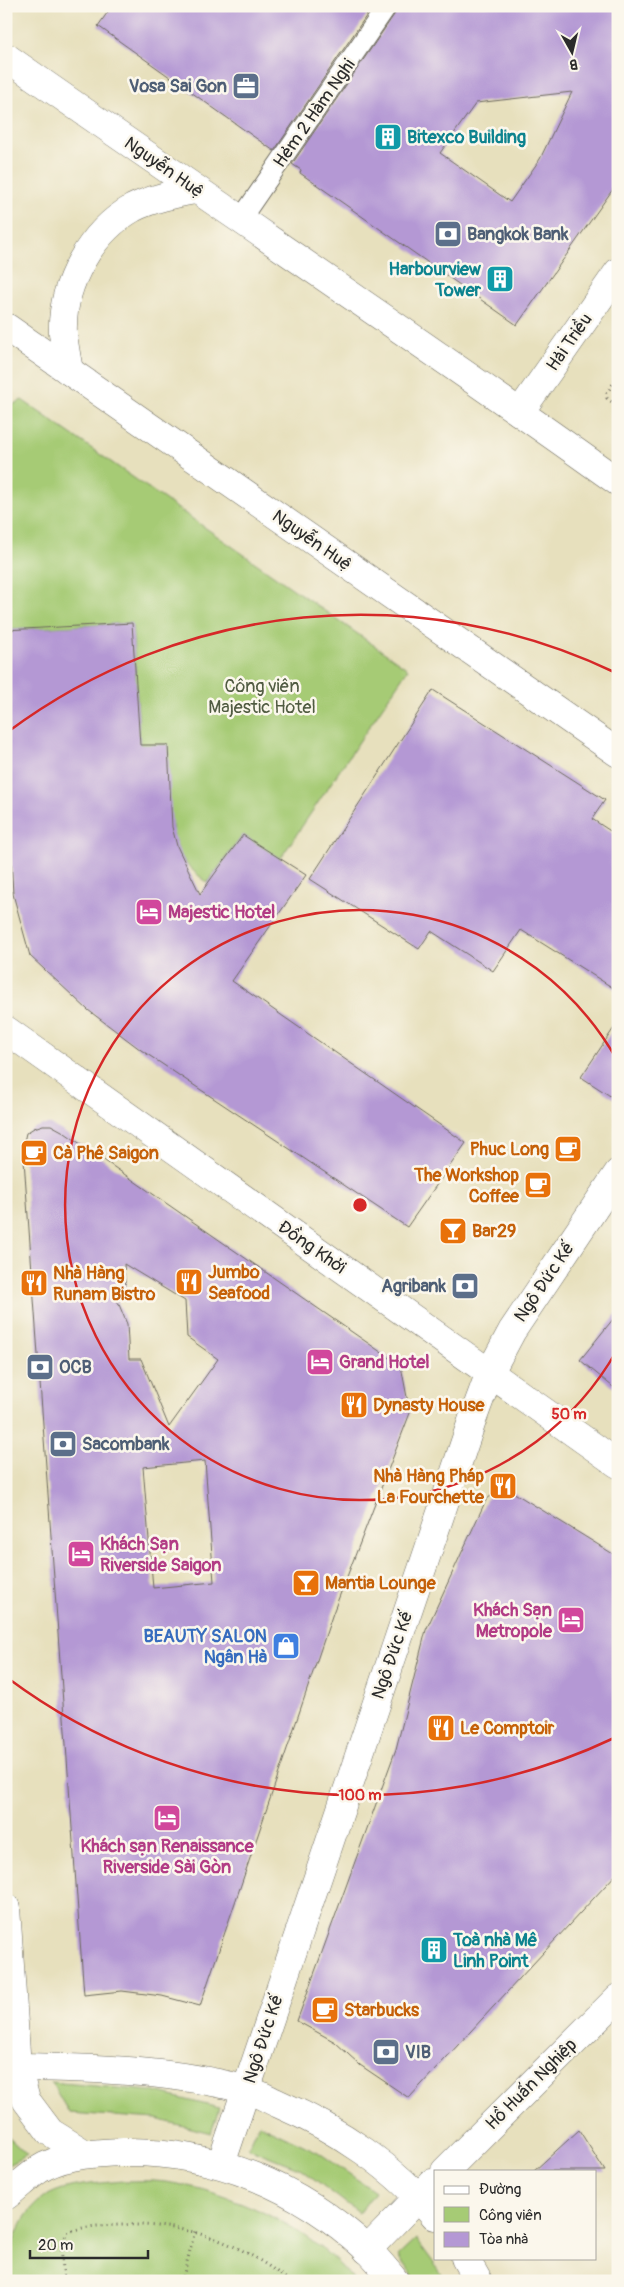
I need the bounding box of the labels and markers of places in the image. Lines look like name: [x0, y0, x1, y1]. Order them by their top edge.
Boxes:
office icon: Vosa Sai Gon: [231, 71, 261, 101]
place label: Vosa Sai Gon: [129, 75, 227, 98]
building icon: Bitexco Building: [373, 122, 403, 152]
place label: Bitexco Building: [407, 126, 526, 149]
bank icon: Bangkok Bank: [433, 219, 463, 249]
place label: Bangkok Bank: [467, 223, 569, 246]
place label: Harbourview Tower: [388, 258, 482, 302]
building icon: Harbourview Tower: [485, 264, 515, 294]
hotel icon: Majestic Hotel: [134, 897, 164, 927]
place label: Majestic Hotel: [168, 901, 275, 924]
cafe icon: Phuc Long: [553, 1134, 583, 1164]
cafe icon: Cà Phê Saigon: [19, 1138, 49, 1168]
place label: Phuc Long: [470, 1138, 549, 1161]
place label: Cà Phê Saigon: [53, 1142, 159, 1165]
place label: The Workshop Coffee: [413, 1164, 520, 1208]
cafe icon: The Workshop Coffee: [523, 1170, 553, 1200]
centre of rings: [351, 1196, 369, 1214]
bar icon: Bar29: [438, 1216, 468, 1246]
place label: Bar29: [472, 1220, 516, 1243]
place label: Jumbo Seafood: [208, 1261, 270, 1305]
place label: Nhà Hàng Runam Bistro: [53, 1262, 156, 1306]
restaurant icon: Jumbo Seafood: [174, 1267, 204, 1297]
restaurant icon: Nhà Hàng Runam Bistro: [19, 1268, 49, 1298]
bank icon: Agribank: [450, 1271, 480, 1301]
place label: Agribank: [381, 1275, 446, 1298]
hotel icon: Grand Hotel: [305, 1347, 335, 1377]
place label: Grand Hotel: [339, 1351, 430, 1374]
bank icon: OCB: [25, 1352, 55, 1382]
place label: OCB: [59, 1356, 92, 1379]
restaurant icon: Dynasty House: [339, 1390, 369, 1420]
place label: Dynasty House: [373, 1394, 486, 1417]
bank icon: Sacombank: [48, 1429, 78, 1459]
place label: Sacombank: [82, 1433, 170, 1456]
place label: Nhà Hàng Pháp La Fourchette: [373, 1465, 485, 1509]
restaurant icon: Nhà Hàng Pháp La Fourchette: [488, 1471, 518, 1501]
place label: Khách Sạn Riverside Saigon: [100, 1533, 221, 1577]
hotel icon: Khách Sạn Riverside Saigon: [66, 1539, 96, 1569]
bar icon: Mantia Lounge: [291, 1568, 321, 1598]
place label: Mantia Lounge: [325, 1572, 437, 1595]
place label: Khách Sạn Metropole: [473, 1599, 553, 1643]
hotel icon: Khách Sạn Metropole: [556, 1605, 586, 1635]
place label: BEAUTY SALON Ngân Hà: [144, 1625, 268, 1669]
shop icon: BEAUTY SALON Ngân Hà: [271, 1631, 301, 1661]
restaurant icon: Le Comptoir: [426, 1713, 456, 1743]
place label: Le Comptoir: [460, 1717, 555, 1740]
hotel icon: Khách sạn Renaissance Riverside Sài Gòn: [152, 1803, 182, 1833]
place label: Khách sạn Renaissance Riverside Sài Gòn: [80, 1835, 255, 1879]
place label: Toà nhà Mê Linh Point: [452, 1929, 538, 1973]
building icon: Toà nhà Mê Linh Point: [419, 1935, 449, 1965]
cafe icon: Starbucks: [310, 1995, 340, 2025]
place label: Starbucks: [344, 1999, 420, 2022]
bank icon: VIB: [371, 2037, 401, 2067]
place label: VIB: [405, 2041, 431, 2064]

